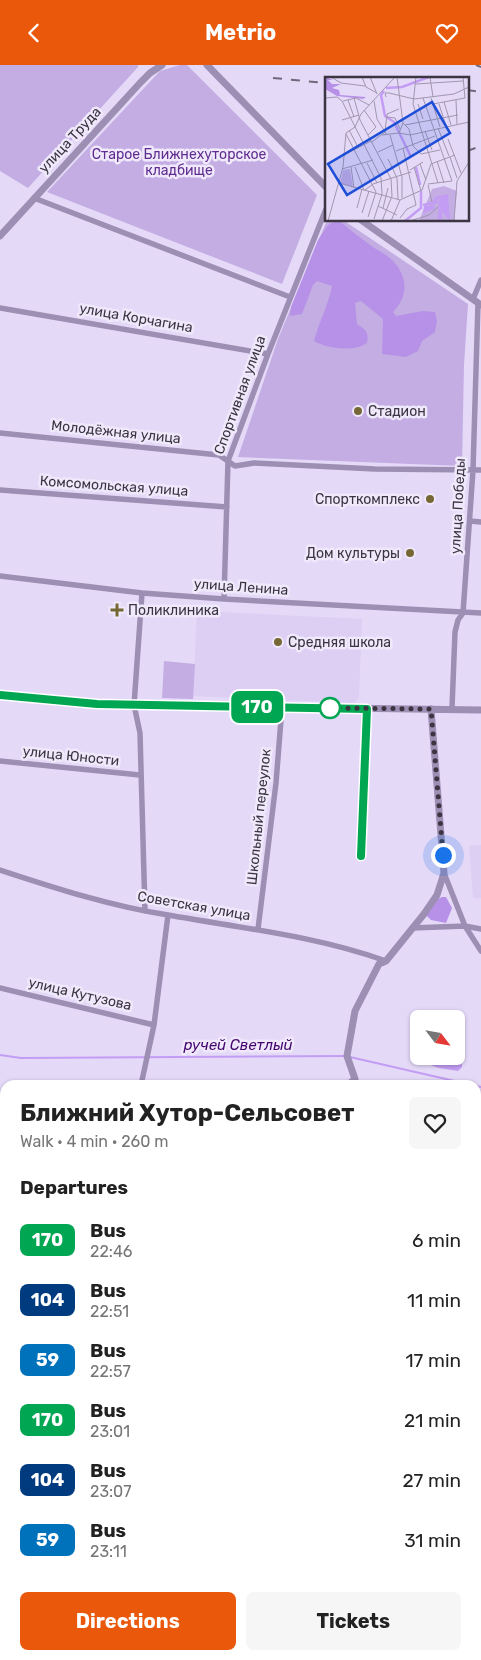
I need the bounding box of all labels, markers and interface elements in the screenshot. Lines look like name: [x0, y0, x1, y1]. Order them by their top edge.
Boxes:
icon: back: [20, 19, 48, 47]
text: Metrio: [205, 19, 276, 46]
icon: heart: [433, 19, 461, 47]
inset map: [325, 77, 468, 221]
street label: улица Труда: [35, 104, 105, 176]
park label: Старое Ближнехуторское кладбище: [92, 146, 266, 179]
street label: улица Корчагина: [78, 300, 194, 336]
street label: Спортивная улица: [211, 333, 269, 457]
place label: Стадион: [368, 403, 426, 420]
marker: Стадион: [352, 405, 364, 417]
street label: Молодёжная улица: [50, 417, 182, 447]
street label: улица Победы: [447, 458, 469, 554]
street label: Комсомольская улица: [39, 472, 189, 500]
place label: Спорткомплекс: [315, 491, 420, 508]
marker: Спорткомплекс: [424, 493, 436, 505]
place label: Дом культуры: [306, 545, 400, 562]
marker: Дом культуры: [404, 547, 416, 559]
street label: улица Ленина: [193, 575, 289, 599]
place label: Поликлиника: [128, 602, 219, 619]
marker: Поликлиника: [110, 603, 124, 617]
place label: Средняя школа: [288, 634, 391, 651]
marker: Средняя школа: [272, 636, 284, 648]
line badge: 170: [228, 691, 286, 723]
text: 170: [241, 696, 273, 718]
unlabelled marker: [319, 697, 341, 719]
street label: улица Юности: [22, 742, 120, 770]
street label: Школьный переулок: [243, 748, 275, 886]
your location: [431, 843, 456, 868]
street label: Советская улица: [136, 888, 252, 924]
street label: улица Кутузова: [27, 974, 133, 1014]
north arrow: [410, 1010, 465, 1065]
map controls: [410, 1010, 465, 1065]
water label: ручей Светлый: [183, 1036, 293, 1054]
button: heart: [409, 1097, 461, 1149]
text: Ближний Хутор-Сельсовет: [20, 1099, 354, 1127]
text: Walk · 4 min · 260 m: [20, 1132, 169, 1151]
text: Departures: [20, 1176, 128, 1199]
text: Bus: [90, 1219, 126, 1242]
text: 170: [32, 1229, 63, 1251]
text: 6 min: [412, 1229, 461, 1252]
text: 22:46: [90, 1242, 132, 1261]
text: Bus: [90, 1279, 126, 1302]
text: 104: [31, 1289, 64, 1311]
text: 11 min: [407, 1289, 461, 1312]
text: 22:51: [90, 1302, 129, 1321]
text: Bus: [90, 1339, 126, 1362]
text: 59: [36, 1349, 59, 1371]
text: 17 min: [405, 1349, 461, 1372]
text: 22:57: [90, 1362, 131, 1381]
text: Bus: [90, 1399, 126, 1422]
text: 170: [32, 1409, 63, 1431]
text: 21 min: [404, 1409, 461, 1432]
text: 23:01: [90, 1422, 130, 1441]
text: Bus: [90, 1459, 126, 1482]
text: 104: [31, 1469, 64, 1491]
text: 27 min: [402, 1469, 461, 1492]
text: 23:07: [90, 1482, 131, 1501]
text: Bus: [90, 1519, 126, 1542]
text: 59: [36, 1529, 59, 1551]
text: 31 min: [404, 1529, 461, 1552]
text: 23:11: [90, 1542, 127, 1561]
button: Directions: [20, 1592, 236, 1650]
button: Tickets: [246, 1592, 461, 1650]

